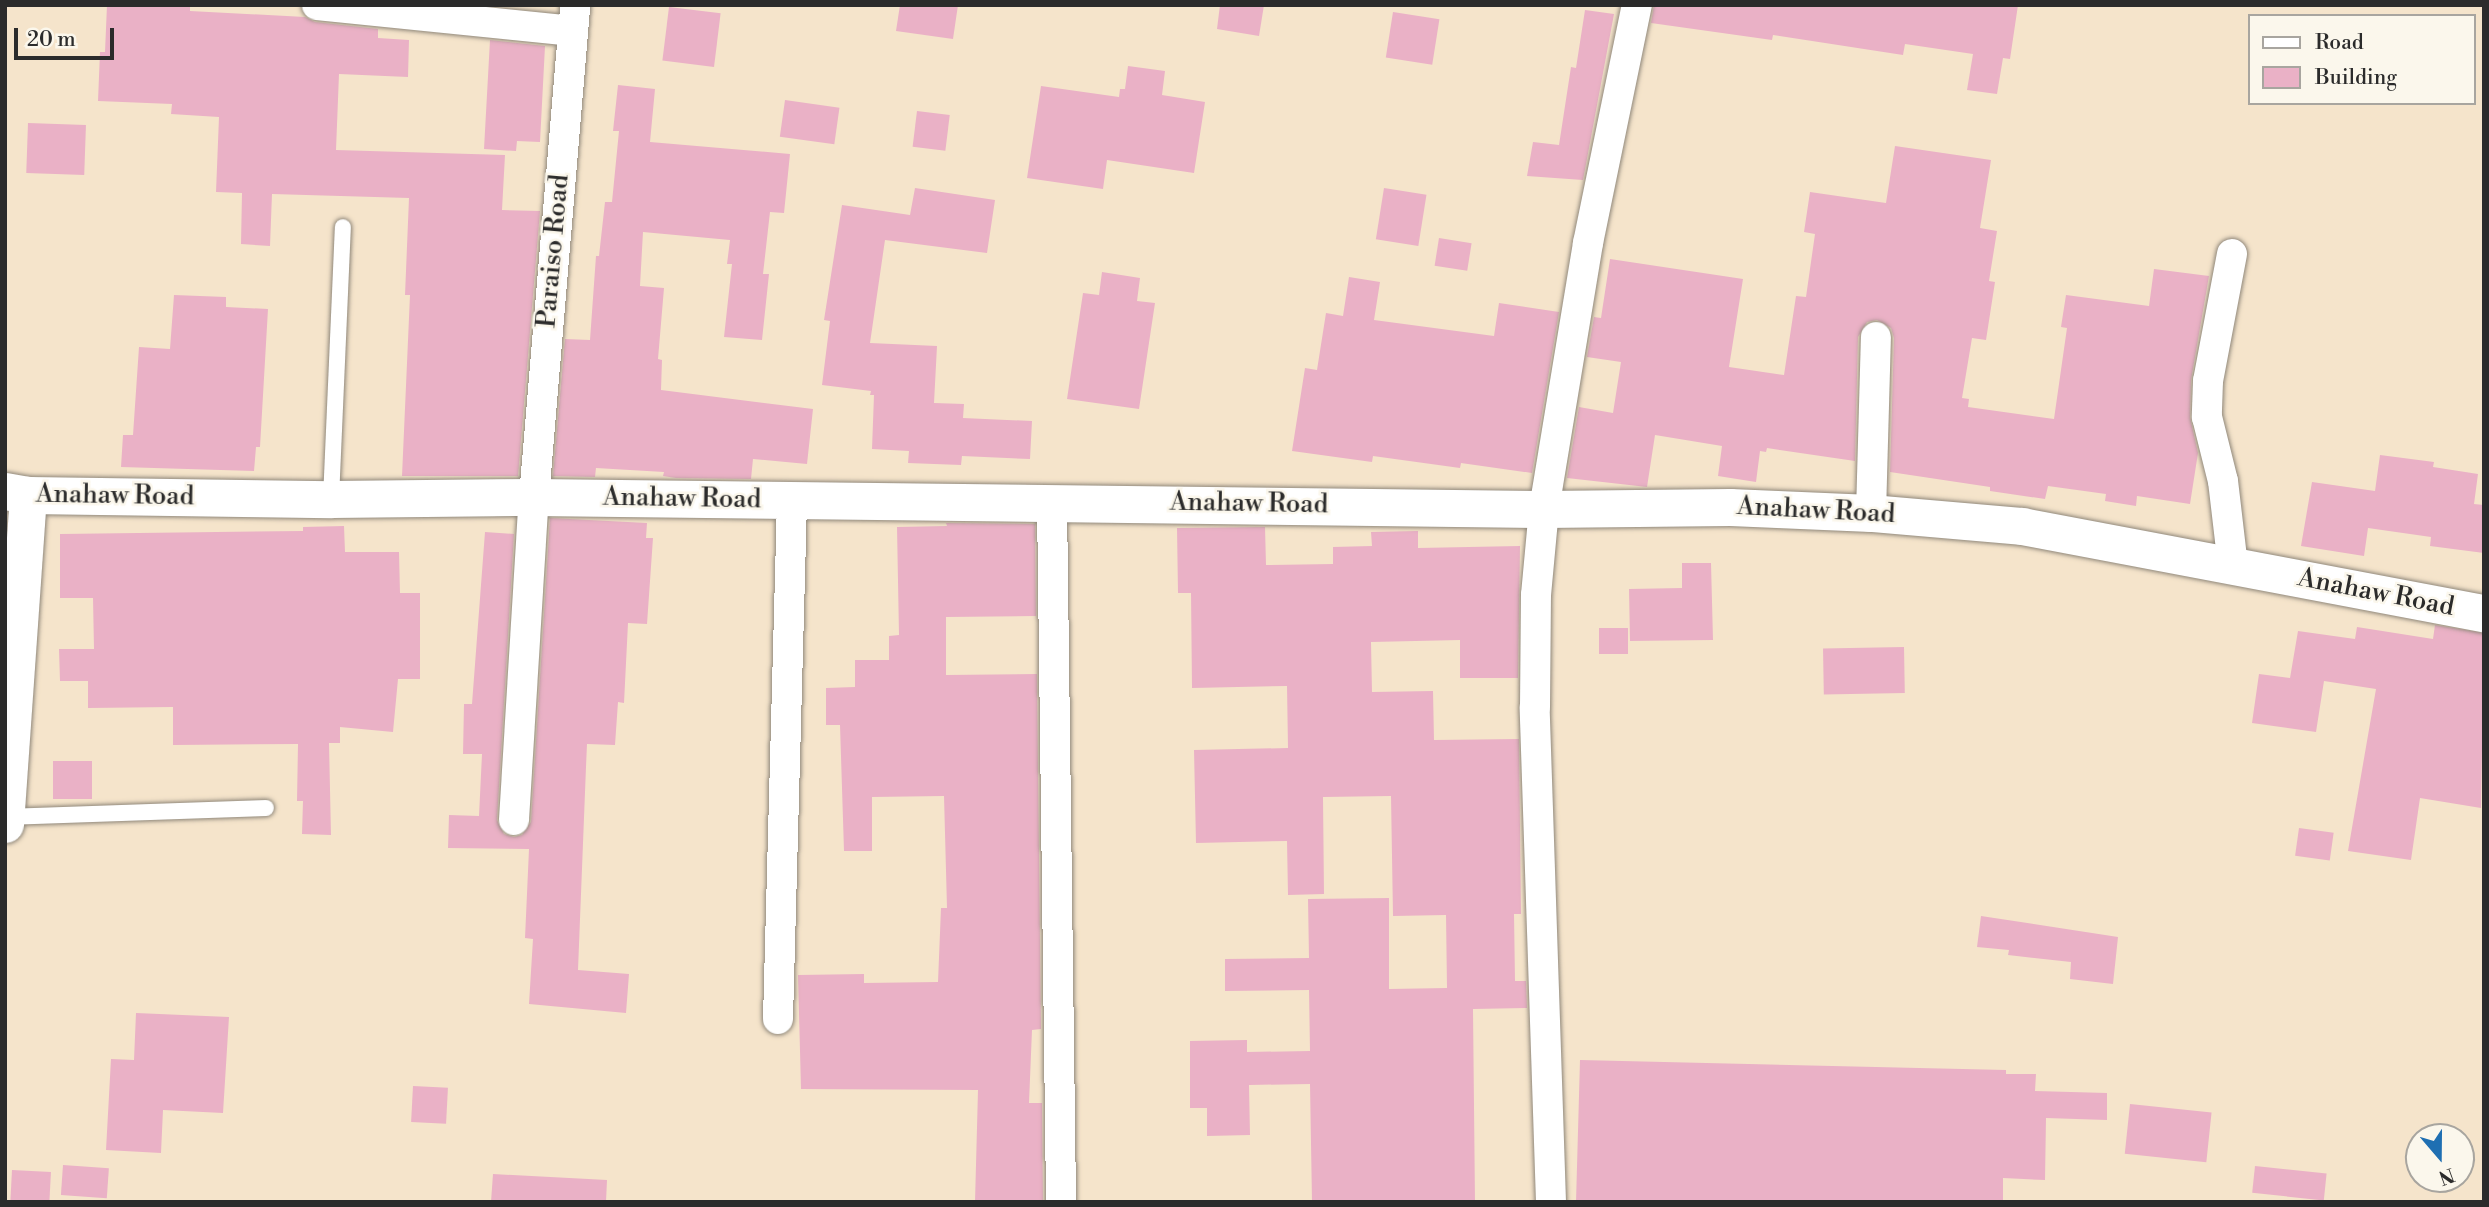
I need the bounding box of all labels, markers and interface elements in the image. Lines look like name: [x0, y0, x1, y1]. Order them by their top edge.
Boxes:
scale bar: [18, 14, 117, 58]
legend: [2248, 14, 2475, 105]
text: 20 m: [27, 27, 76, 53]
text: Road: [2315, 30, 2364, 56]
text: Building: [2315, 65, 2397, 91]
street label: Paraiso Road: [532, 173, 576, 329]
street label: Anahaw Road: [35, 479, 195, 513]
street label: Anahaw Road: [602, 482, 762, 516]
street label: Anahaw Road: [1169, 487, 1329, 521]
street label: Anahaw Road: [1736, 491, 1896, 531]
street label: Anahaw Road: [2295, 563, 2457, 623]
north arrow: [2405, 1123, 2475, 1193]
text: N: [2435, 1162, 2458, 1190]

